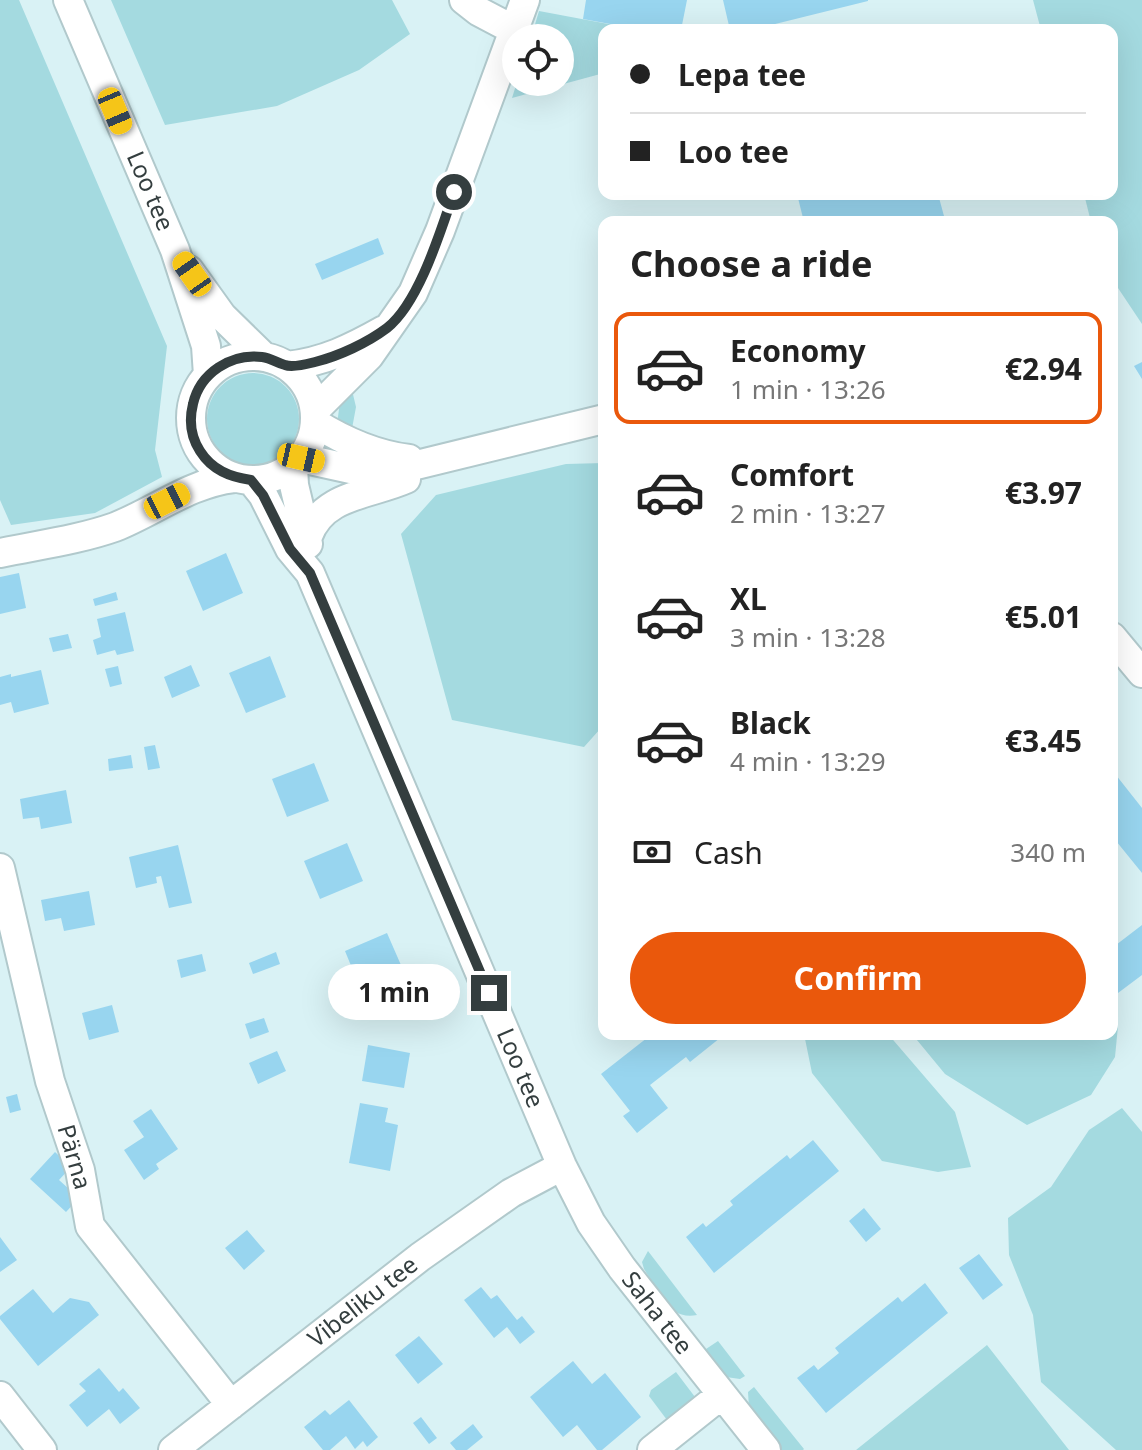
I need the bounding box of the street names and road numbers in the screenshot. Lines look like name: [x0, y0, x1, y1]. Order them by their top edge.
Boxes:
street label: Loo tee: [120, 145, 183, 235]
street label: Loo tee: [490, 1022, 553, 1112]
street label: Pärna: [50, 1120, 100, 1193]
street label: Vibeliku tee: [300, 1248, 424, 1354]
street label: Saha tee: [615, 1264, 701, 1360]

